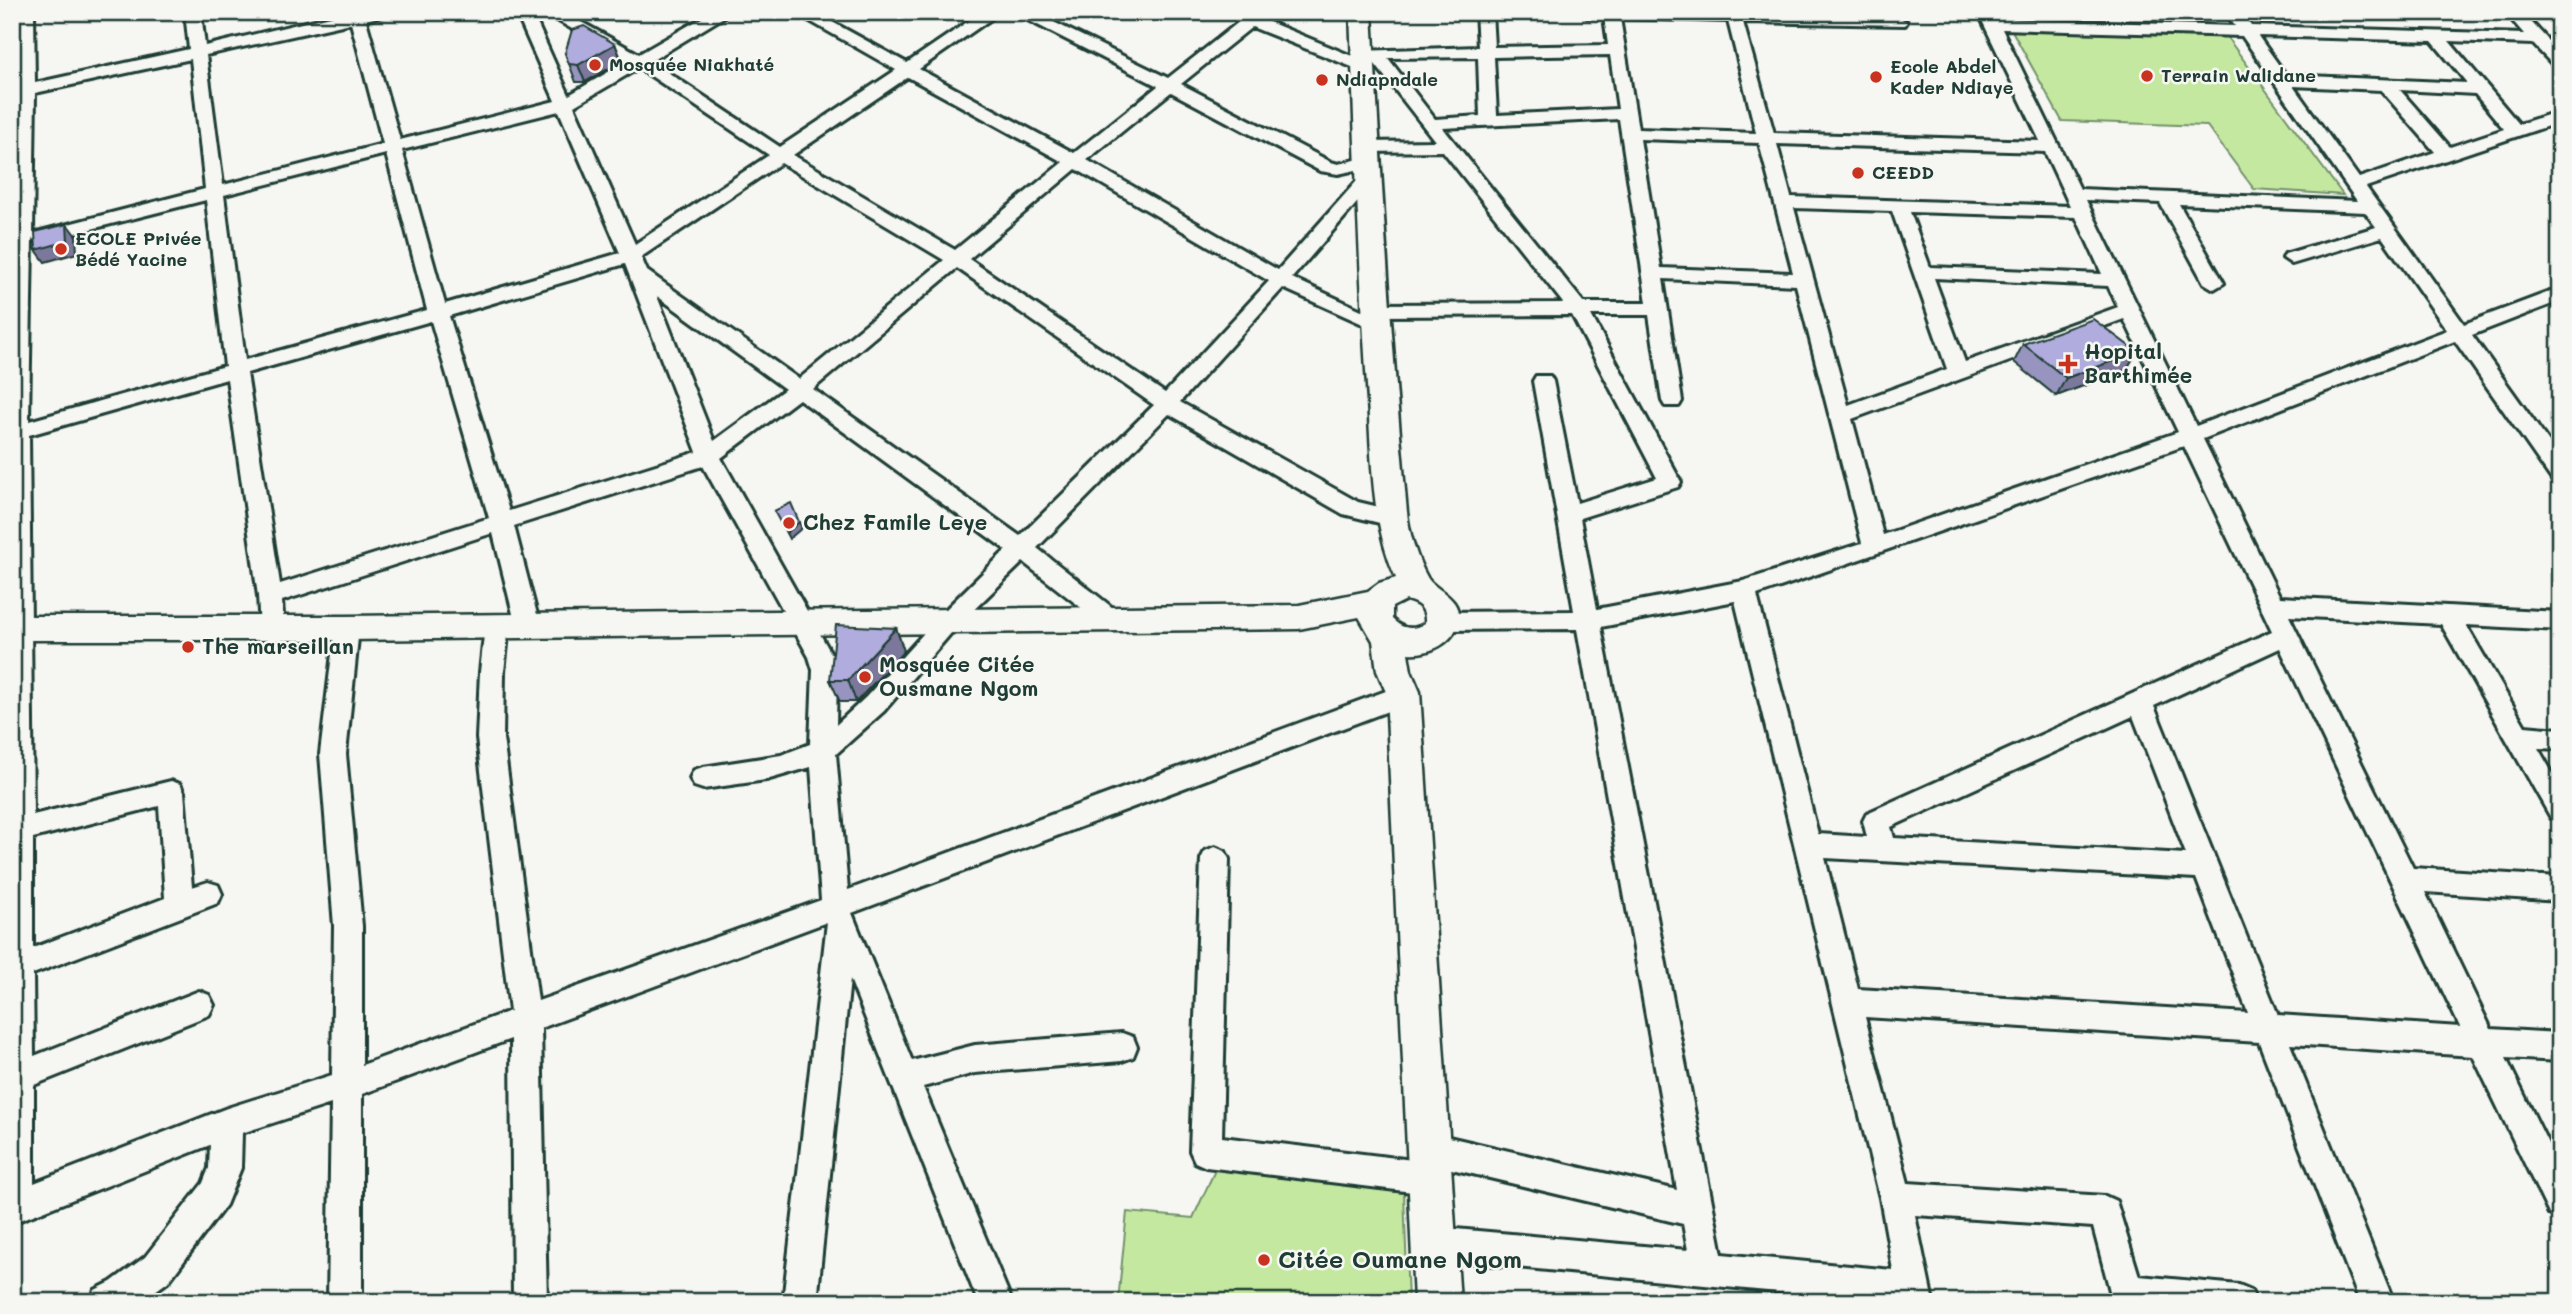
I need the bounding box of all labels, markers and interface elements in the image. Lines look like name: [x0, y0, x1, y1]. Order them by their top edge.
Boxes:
place label: Mosquée Niakhaté: [609, 52, 774, 76]
place label: Ecole Abdel Kader Ndiaye: [1890, 54, 2014, 99]
marker: Mosquée Niakhaté: [587, 57, 603, 73]
place label: Terrain Walidane: [2161, 63, 2316, 87]
place label: Ndiapndale: [1336, 67, 1438, 91]
marker: Terrain Walidane: [2139, 68, 2155, 84]
marker: Ecole Abdel Kader Ndiaye: [1868, 69, 1884, 85]
marker: Ndiapndale: [1314, 72, 1330, 88]
place label: CEEDD: [1872, 160, 1934, 184]
marker: CEEDD: [1850, 165, 1866, 181]
place label: ECOLE Privée Bédé Yacine: [75, 226, 202, 271]
marker: ECOLE Privée Bédé Yacine: [53, 241, 69, 257]
place label: Hopital Barthimée: [2084, 337, 2192, 388]
marker: Hopital Barthimée: [2058, 354, 2078, 374]
place label: Chez Famile Leye: [803, 508, 987, 536]
marker: Chez Famile Leye: [781, 515, 797, 531]
place label: The marseillan: [202, 632, 354, 659]
marker: The marseillan: [180, 639, 196, 655]
place label: Mosquée Citée Ousmane Ngom: [879, 650, 1038, 701]
marker: Mosquée Citée Ousmane Ngom: [857, 669, 873, 685]
place label: Citée Oumane Ngom: [1278, 1243, 1522, 1274]
marker: Citée Oumane Ngom: [1256, 1252, 1272, 1268]

